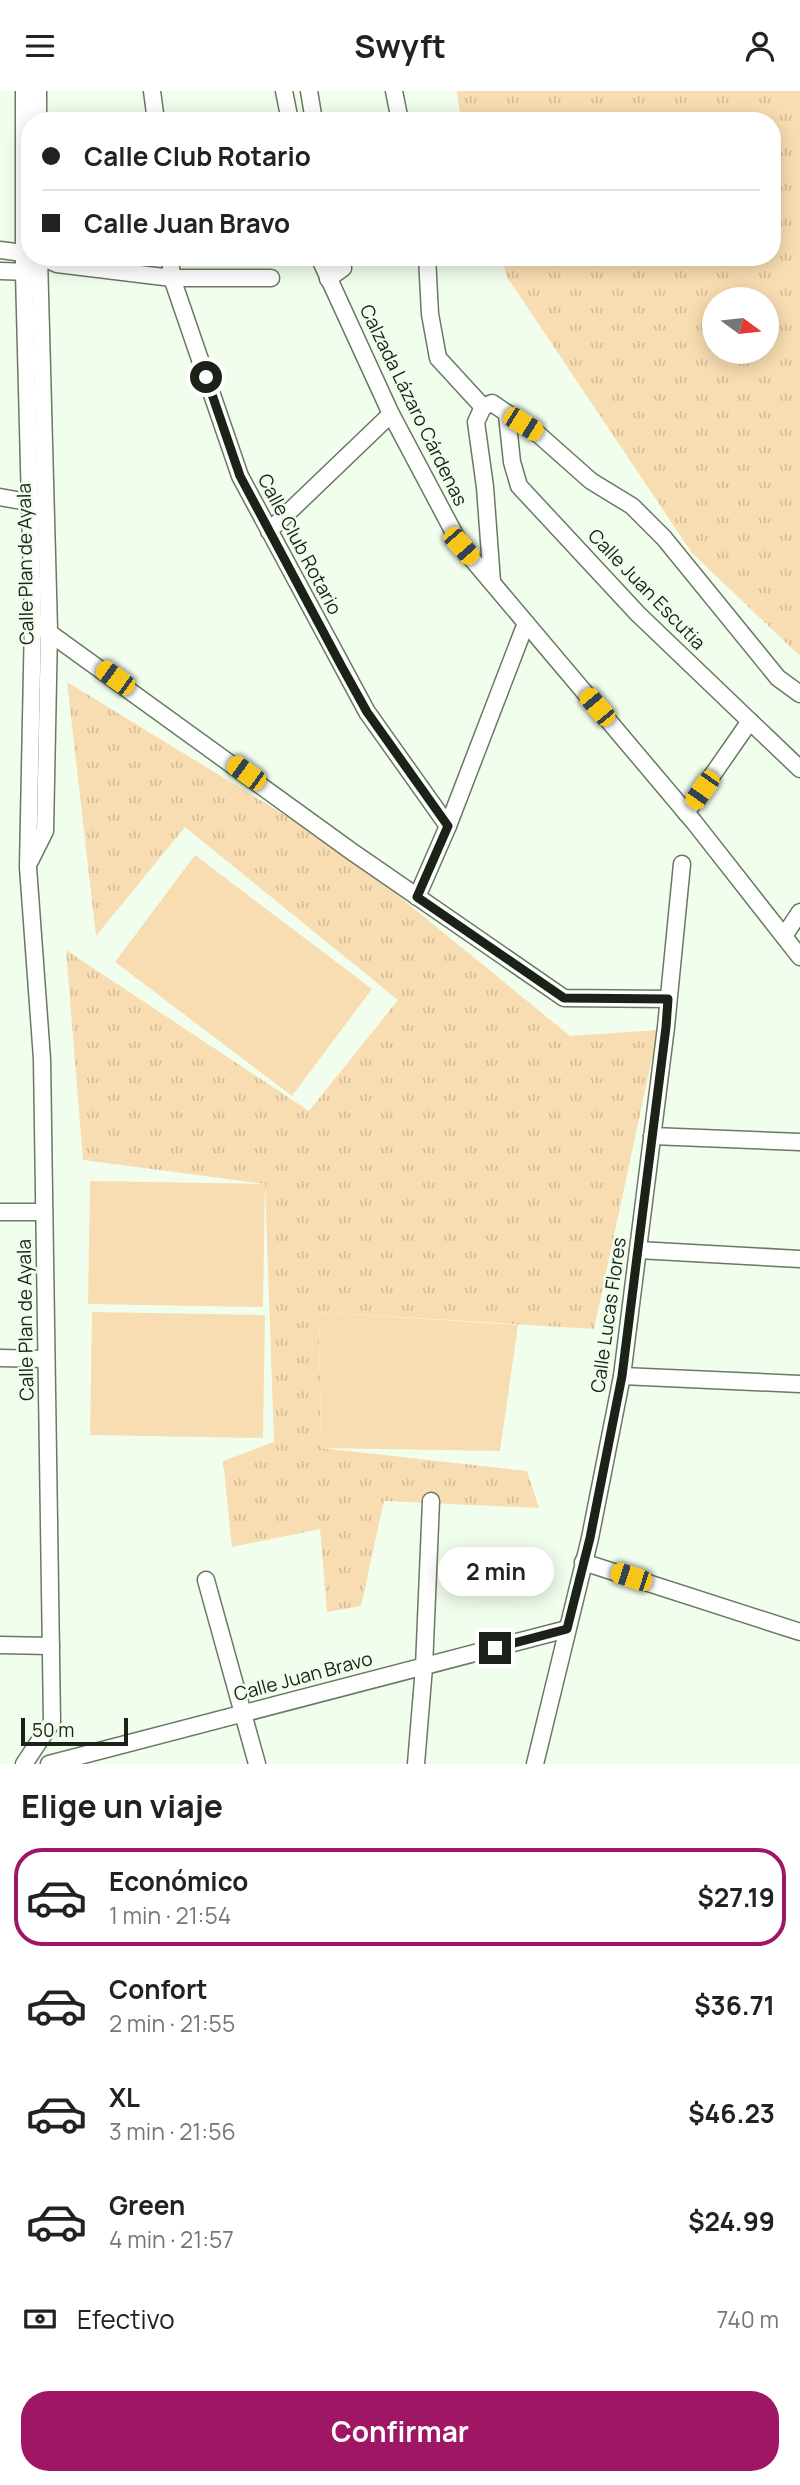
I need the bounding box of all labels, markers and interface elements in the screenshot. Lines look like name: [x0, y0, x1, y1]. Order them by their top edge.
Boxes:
text: Swyft: [354, 24, 446, 68]
icon: menu: [21, 27, 59, 65]
icon: person: [741, 27, 779, 65]
text: Calle Club Rotario: [84, 138, 311, 174]
text: Calle Juan Bravo: [84, 205, 290, 241]
north arrow: [702, 287, 779, 364]
map controls: [702, 287, 779, 364]
street label: Calzada Lázaro Cárdenas: [354, 300, 474, 510]
route start: [190, 361, 222, 393]
car: [500, 404, 547, 444]
street label: Calle Club Rotario: [252, 469, 348, 619]
street label: Calle Plan de Ayala: [11, 483, 39, 645]
car: [440, 523, 483, 569]
street label: Calle Juan Escutia: [582, 523, 712, 655]
car: [92, 657, 139, 699]
car: [576, 684, 619, 730]
car: [223, 752, 270, 794]
car: [682, 767, 723, 813]
street label: Calle Lucas Flores: [584, 1236, 632, 1394]
street label: Calle Plan de Ayala: [11, 1239, 39, 1401]
callout: 2 min: [437, 1547, 553, 1595]
text: 2 min: [466, 1555, 526, 1587]
car: [608, 1561, 655, 1593]
route end: [479, 1632, 511, 1664]
street label: Calle Juan Bravo: [231, 1645, 375, 1707]
scale bar: [21, 1715, 128, 1747]
text: 50 m: [32, 1717, 74, 1743]
text: Elige un viaje: [21, 1784, 223, 1828]
text: Económico: [109, 1863, 248, 1899]
icon: car: [25, 1866, 88, 1929]
text: $27.19: [697, 1879, 775, 1915]
text: 1 min · 21:54: [109, 1899, 231, 1931]
text: Confort: [109, 1971, 208, 2007]
icon: car: [25, 1974, 88, 2037]
text: $36.71: [694, 1987, 775, 2023]
text: 2 min · 21:55: [109, 2007, 235, 2039]
text: XL: [109, 2079, 140, 2115]
icon: car: [25, 2082, 88, 2145]
text: $46.23: [688, 2095, 775, 2131]
text: 3 min · 21:56: [109, 2115, 236, 2147]
text: Green: [109, 2187, 185, 2223]
icon: car: [25, 2190, 88, 2253]
text: $24.99: [688, 2203, 775, 2239]
text: 4 min · 21:57: [109, 2223, 234, 2255]
icon: cash: [21, 2300, 59, 2338]
text: Efectivo: [77, 2301, 175, 2337]
text: 740 m: [717, 2303, 779, 2335]
button: Confirmar: [21, 2391, 779, 2471]

